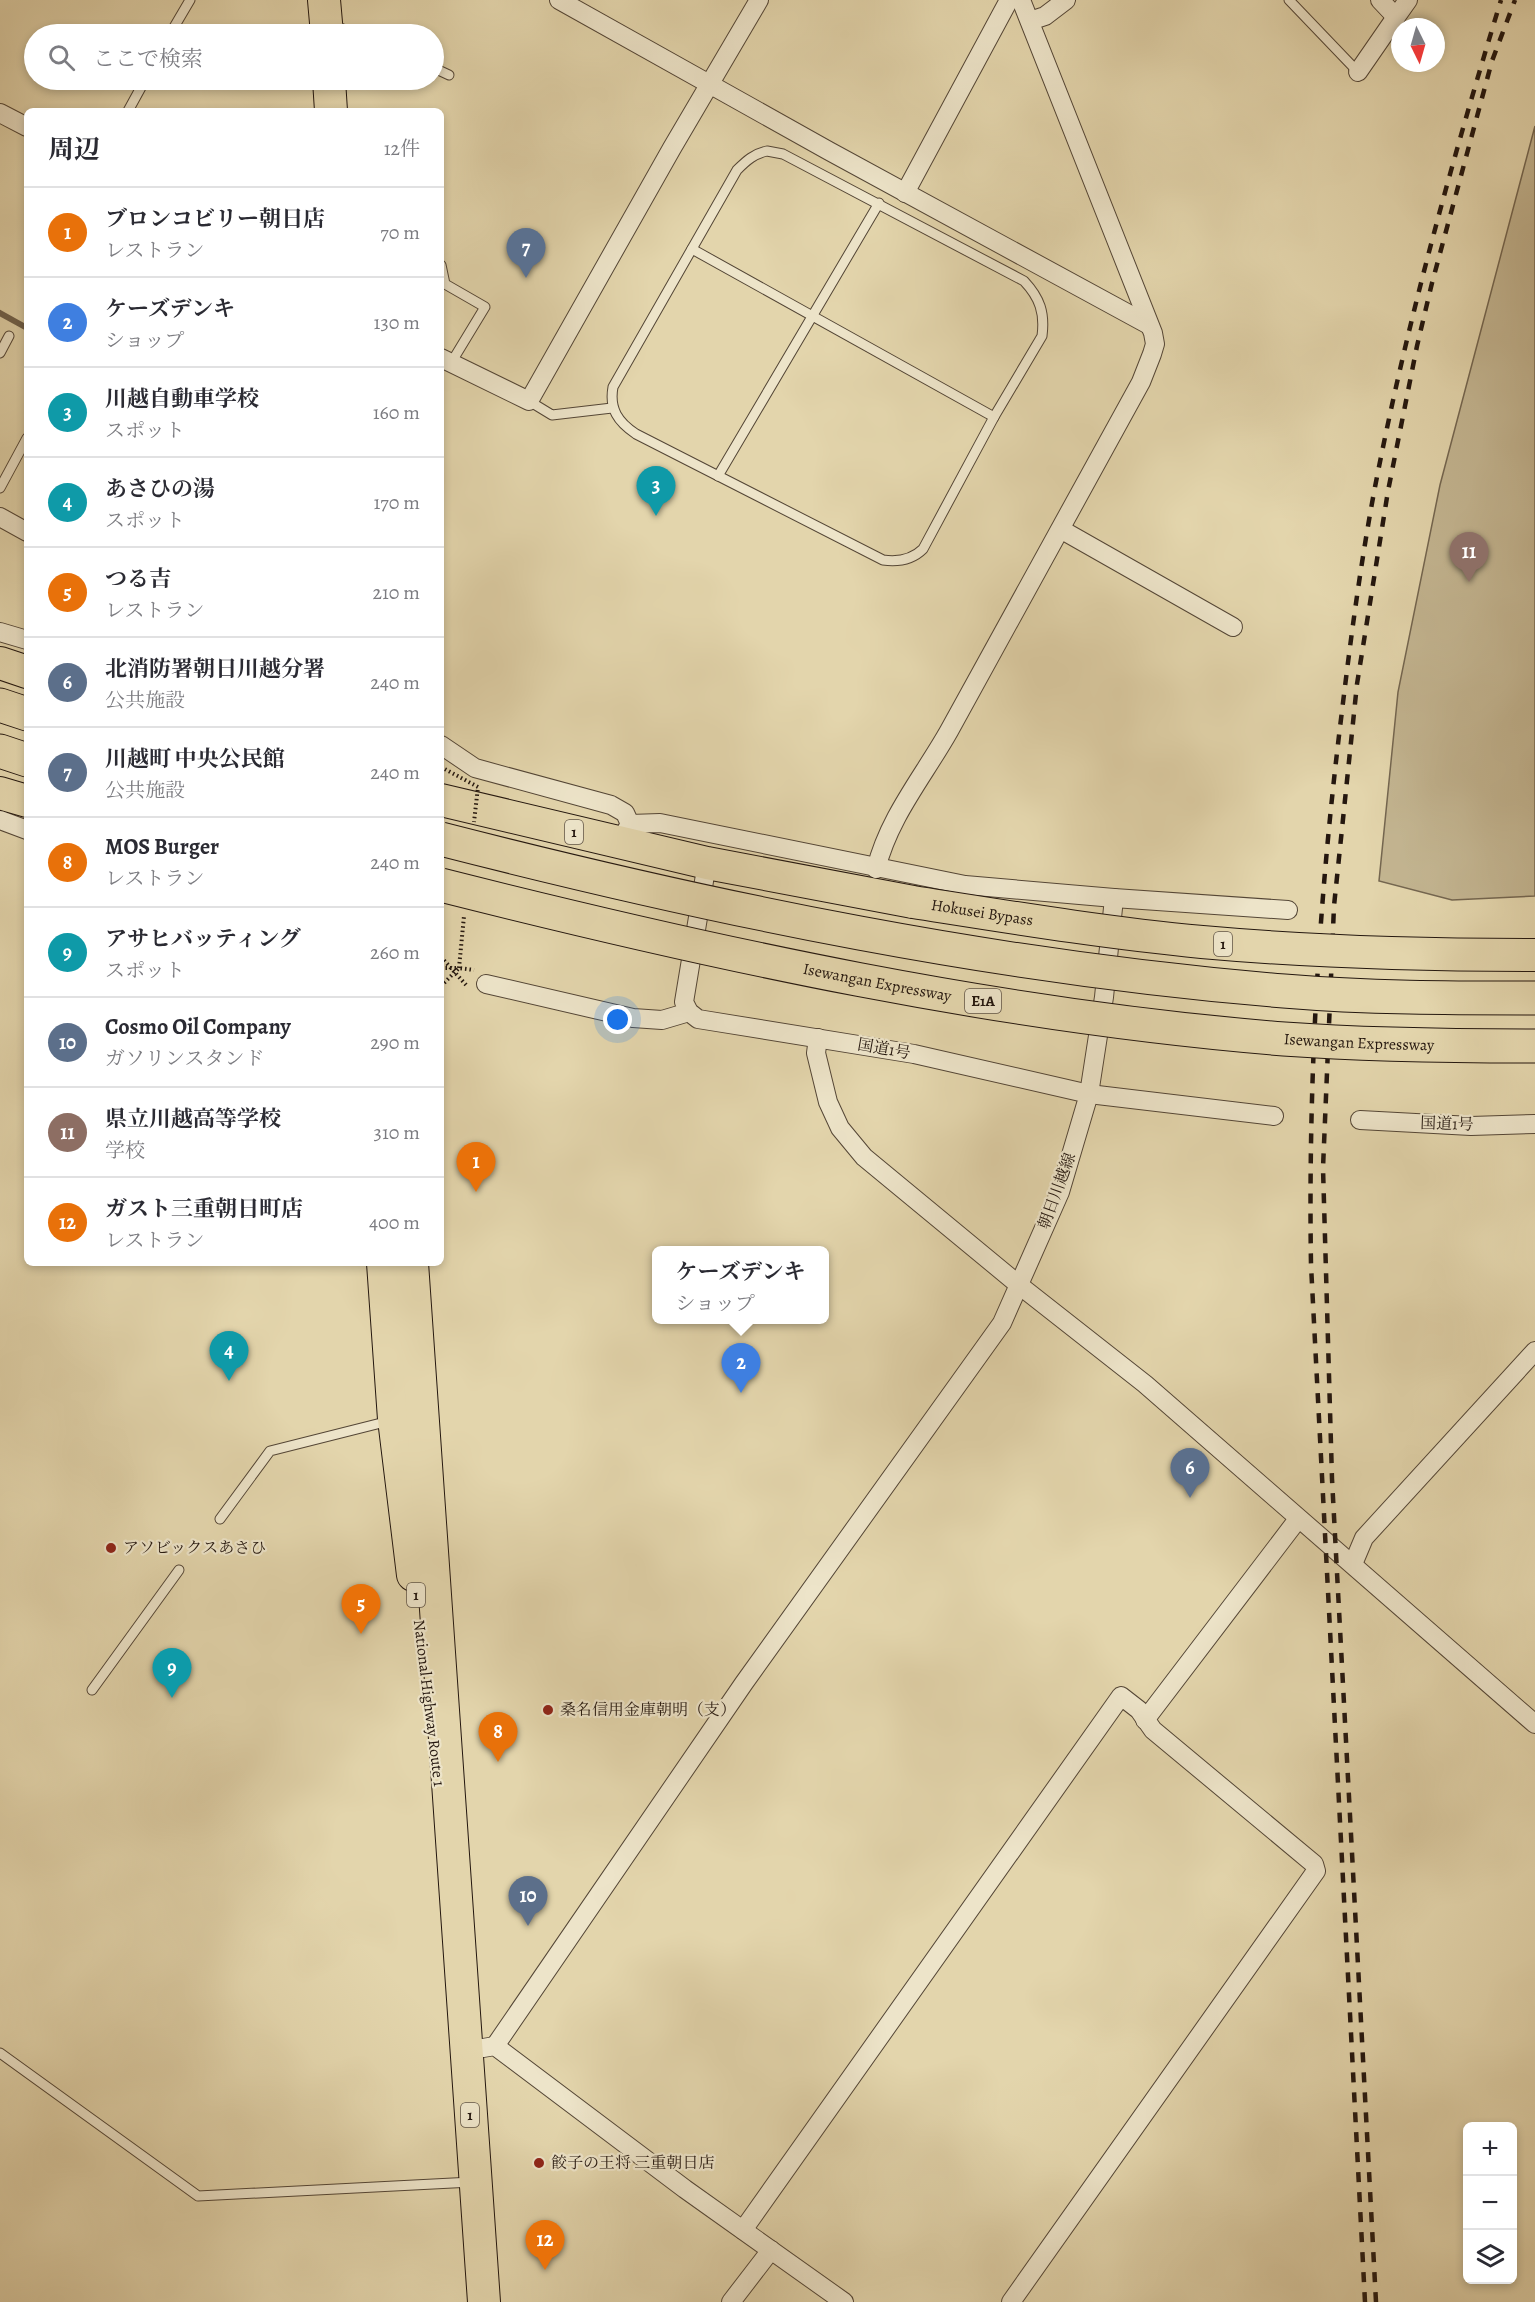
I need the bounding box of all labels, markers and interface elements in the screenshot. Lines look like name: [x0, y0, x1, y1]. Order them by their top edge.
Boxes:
north arrow: [1391, 18, 1445, 72]
search box: [24, 24, 444, 90]
icon: search: [45, 41, 78, 74]
text: ここで検索: [93, 44, 203, 74]
text: 周辺: [48, 132, 100, 167]
text: 12件: [384, 135, 420, 162]
text: ブロンコビリー朝日店: [105, 204, 325, 234]
text: 1: [64, 219, 71, 246]
text: 70 m: [380, 219, 420, 246]
pin: 7: [506, 228, 546, 278]
text: レストラン: [105, 237, 204, 264]
text: ケーズデンキ: [105, 294, 235, 324]
text: 2: [63, 309, 72, 336]
text: 130 m: [374, 309, 420, 336]
text: ショップ: [105, 327, 185, 354]
text: 川越自動車学校: [105, 384, 259, 414]
text: 3: [63, 399, 72, 426]
text: 160 m: [373, 399, 420, 426]
text: スポット: [105, 417, 185, 444]
pin: 3: [636, 466, 676, 516]
text: あさひの湯: [105, 474, 215, 504]
text: 4: [63, 489, 72, 516]
text: 170 m: [374, 489, 420, 516]
text: スポット: [105, 507, 185, 534]
pin: 11: [1450, 532, 1488, 582]
text: つる吉: [105, 564, 171, 594]
text: 5: [63, 579, 72, 606]
text: 210 m: [372, 579, 420, 606]
text: レストラン: [105, 597, 204, 624]
text: 北消防署朝日川越分署: [105, 654, 325, 684]
text: 6: [63, 669, 72, 696]
text: 240 m: [370, 669, 420, 696]
text: 公共施設: [105, 687, 185, 714]
text: 川越町 中央公民館: [105, 744, 285, 774]
text: 7: [63, 759, 72, 786]
text: 240 m: [370, 759, 420, 786]
text: 公共施設: [105, 777, 185, 804]
road number: 1: [565, 820, 583, 844]
text: MOS Burger: [105, 832, 219, 862]
text: 8: [63, 849, 72, 876]
text: 240 m: [370, 849, 420, 876]
text: レストラン: [105, 865, 204, 892]
street label: Hokusei Bypass: [930, 894, 1035, 932]
text: アサヒバッティング: [105, 924, 301, 954]
road number: 1: [1214, 932, 1232, 956]
text: 9: [63, 939, 72, 966]
text: 260 m: [370, 939, 420, 966]
text: スポット: [105, 957, 185, 984]
street label: Isewangan Expressway: [801, 958, 954, 1007]
road number: E1A: [965, 989, 1001, 1013]
your location: [603, 1005, 632, 1034]
text: Cosmo Oil Company: [105, 1012, 291, 1042]
street label: Isewangan Expressway: [1283, 1028, 1435, 1056]
text: 10: [59, 1029, 76, 1056]
text: 290 m: [370, 1029, 420, 1056]
street label: 国道1号: [856, 1034, 912, 1064]
text: ガソリンスタンド: [105, 1045, 264, 1072]
text: 県立川越高等学校: [105, 1104, 281, 1134]
street label: 国道1号: [1420, 1112, 1474, 1136]
text: 11: [60, 1119, 75, 1146]
text: 310 m: [374, 1119, 420, 1146]
text: 学校: [105, 1137, 145, 1164]
pin: 1: [456, 1142, 496, 1192]
street label: 朝日川越線: [1033, 1150, 1081, 1232]
text: ガスト三重朝日町店: [105, 1194, 303, 1224]
text: 12: [59, 1209, 76, 1236]
text: 400 m: [369, 1209, 420, 1236]
text: レストラン: [105, 1227, 204, 1254]
popup: [652, 1246, 829, 1324]
text: ケーズデンキ: [675, 1257, 806, 1287]
text: ショップ: [675, 1290, 755, 1317]
pin: 4: [210, 1332, 248, 1381]
pin: 2: [722, 1344, 760, 1393]
pin: 6: [1170, 1448, 1210, 1498]
place label: アソビックスあさひ: [123, 1537, 266, 1559]
marker: アソビックスあさひ: [104, 1541, 118, 1555]
road number: 1: [407, 1583, 425, 1607]
pin: 5: [342, 1584, 380, 1634]
street label: National Highway Route 1: [408, 1618, 450, 1788]
pin: 9: [152, 1648, 192, 1698]
place label: 桑名信用金庫朝明（支）: [560, 1699, 736, 1721]
marker: 桑名信用金庫朝明（支）: [541, 1703, 555, 1717]
pin: 8: [478, 1712, 518, 1762]
pin: 10: [508, 1876, 548, 1926]
road number: 1: [461, 2103, 479, 2127]
map controls: [1463, 2122, 1517, 2284]
button: +: [1463, 2122, 1517, 2176]
place label: 餃子の王将 三重朝日店: [551, 2152, 714, 2174]
marker: 餃子の王将 三重朝日店: [532, 2156, 546, 2170]
button: −: [1463, 2176, 1517, 2230]
pin: 12: [526, 2220, 564, 2270]
button: layers: [1463, 2230, 1517, 2284]

